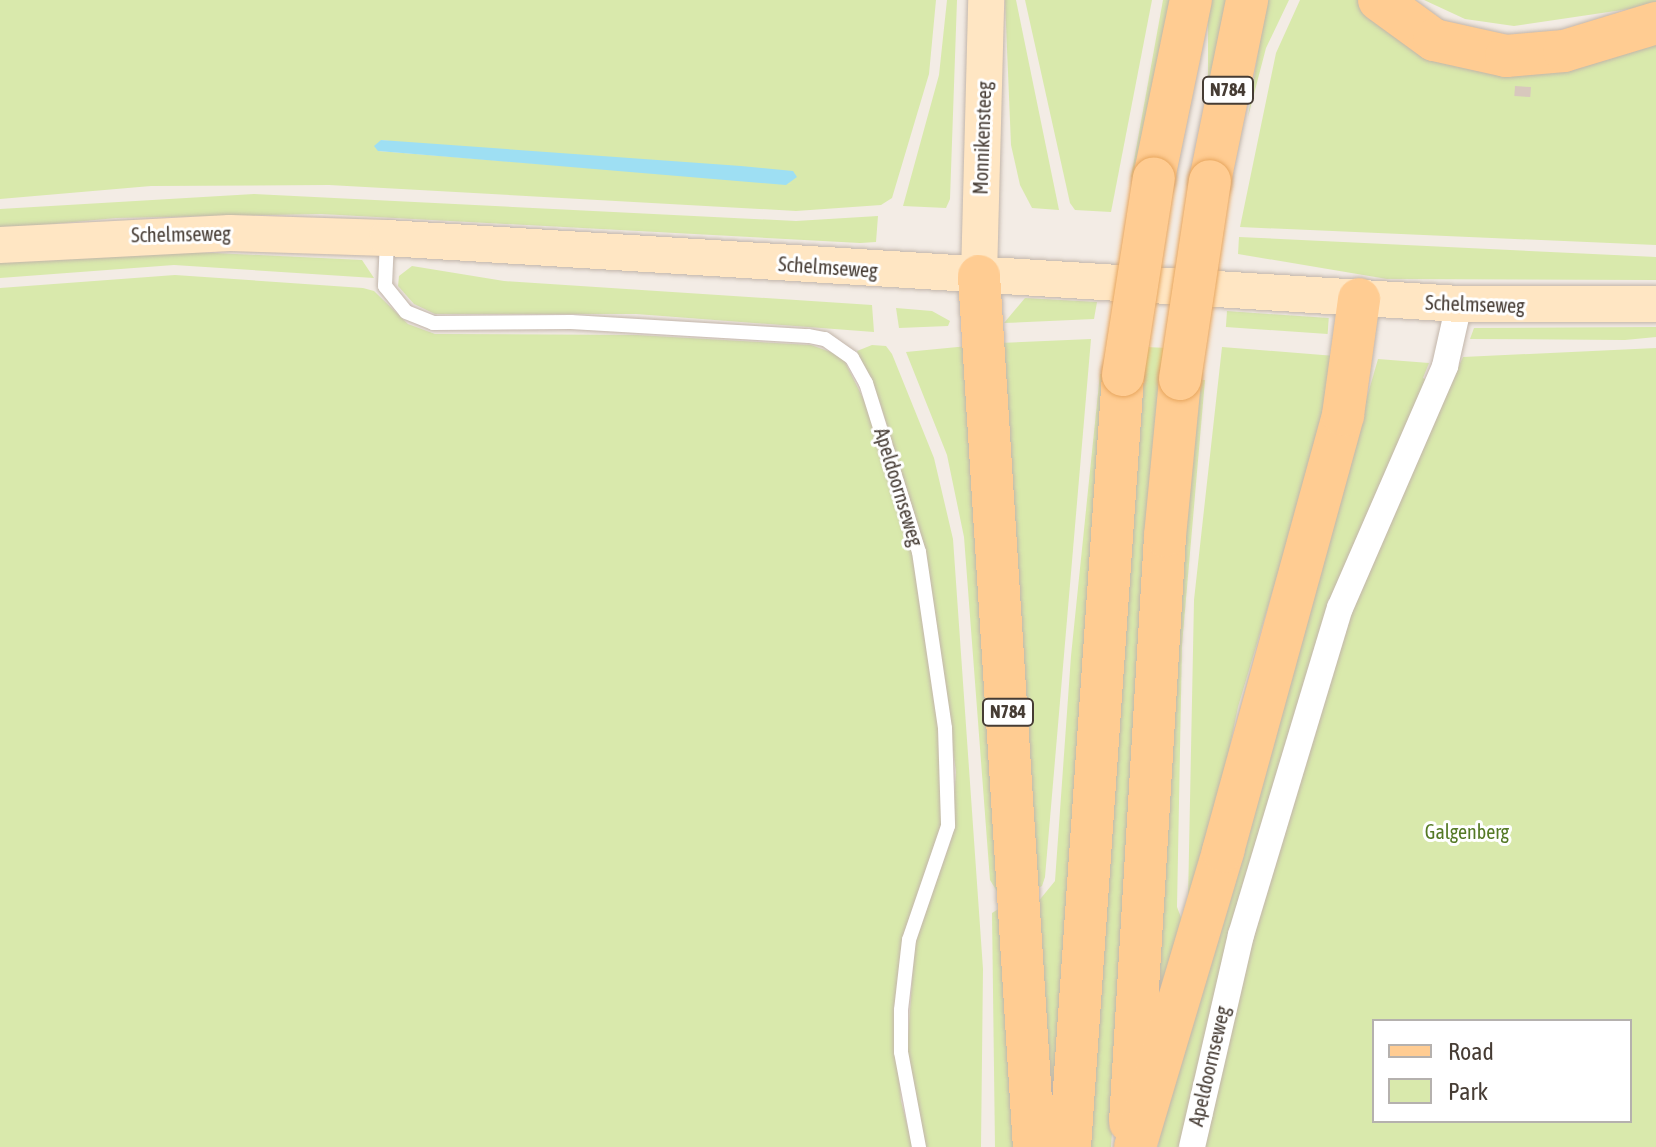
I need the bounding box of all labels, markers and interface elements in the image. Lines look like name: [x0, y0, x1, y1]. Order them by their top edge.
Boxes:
road number: N784: [1202, 76, 1254, 104]
street label: Monnikensteeg: [968, 81, 996, 195]
street label: Schelmseweg: [131, 221, 231, 247]
street label: Schelmseweg: [777, 252, 879, 282]
street label: Schelmseweg: [1425, 290, 1525, 318]
street label: Apeldoornseweg: [870, 425, 928, 549]
road number: N784: [982, 698, 1034, 726]
park label: Galgenberg: [1425, 819, 1509, 843]
street label: Apeldoornseweg: [1184, 1004, 1234, 1128]
legend: [1372, 1019, 1632, 1123]
text: Road: [1448, 1038, 1494, 1065]
text: Park: [1448, 1078, 1488, 1105]

